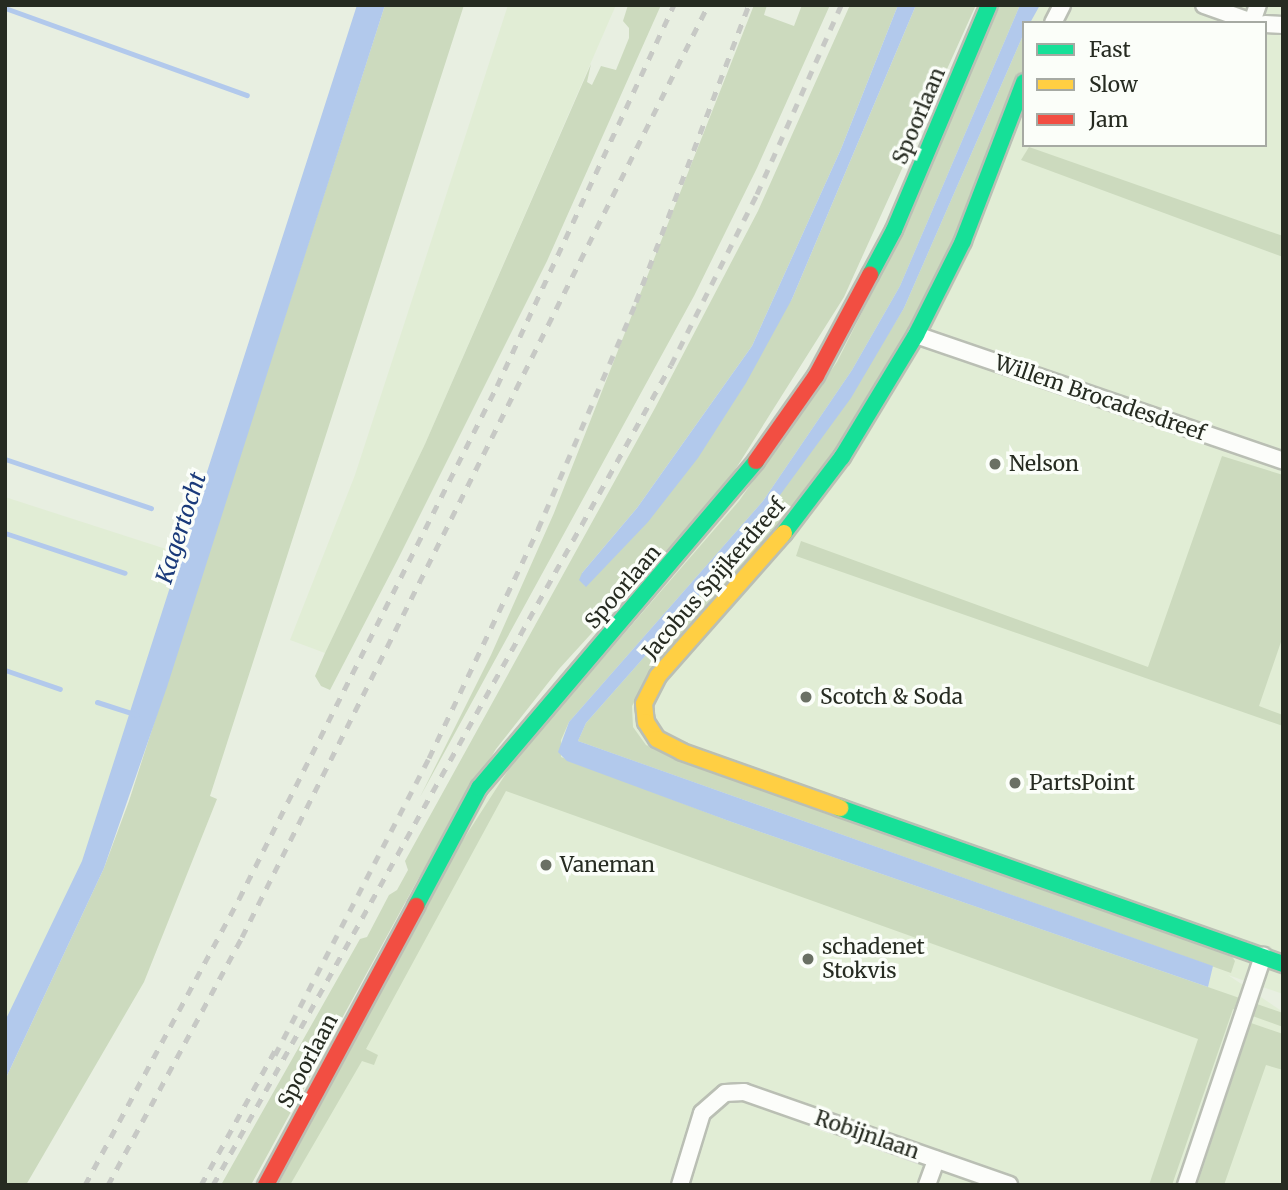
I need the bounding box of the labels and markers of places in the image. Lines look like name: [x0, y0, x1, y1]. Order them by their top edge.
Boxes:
place label: Nelson: [1009, 451, 1079, 477]
marker: Nelson: [987, 456, 1003, 472]
place label: Scotch & Soda: [820, 684, 963, 710]
marker: Scotch & Soda: [798, 689, 814, 705]
place label: PartsPoint: [1029, 770, 1135, 796]
marker: PartsPoint: [1007, 775, 1023, 791]
place label: Vaneman: [560, 852, 655, 878]
marker: Vaneman: [538, 857, 554, 873]
place label: schadenet Stokvis: [822, 934, 925, 984]
marker: schadenet Stokvis: [800, 951, 816, 967]

